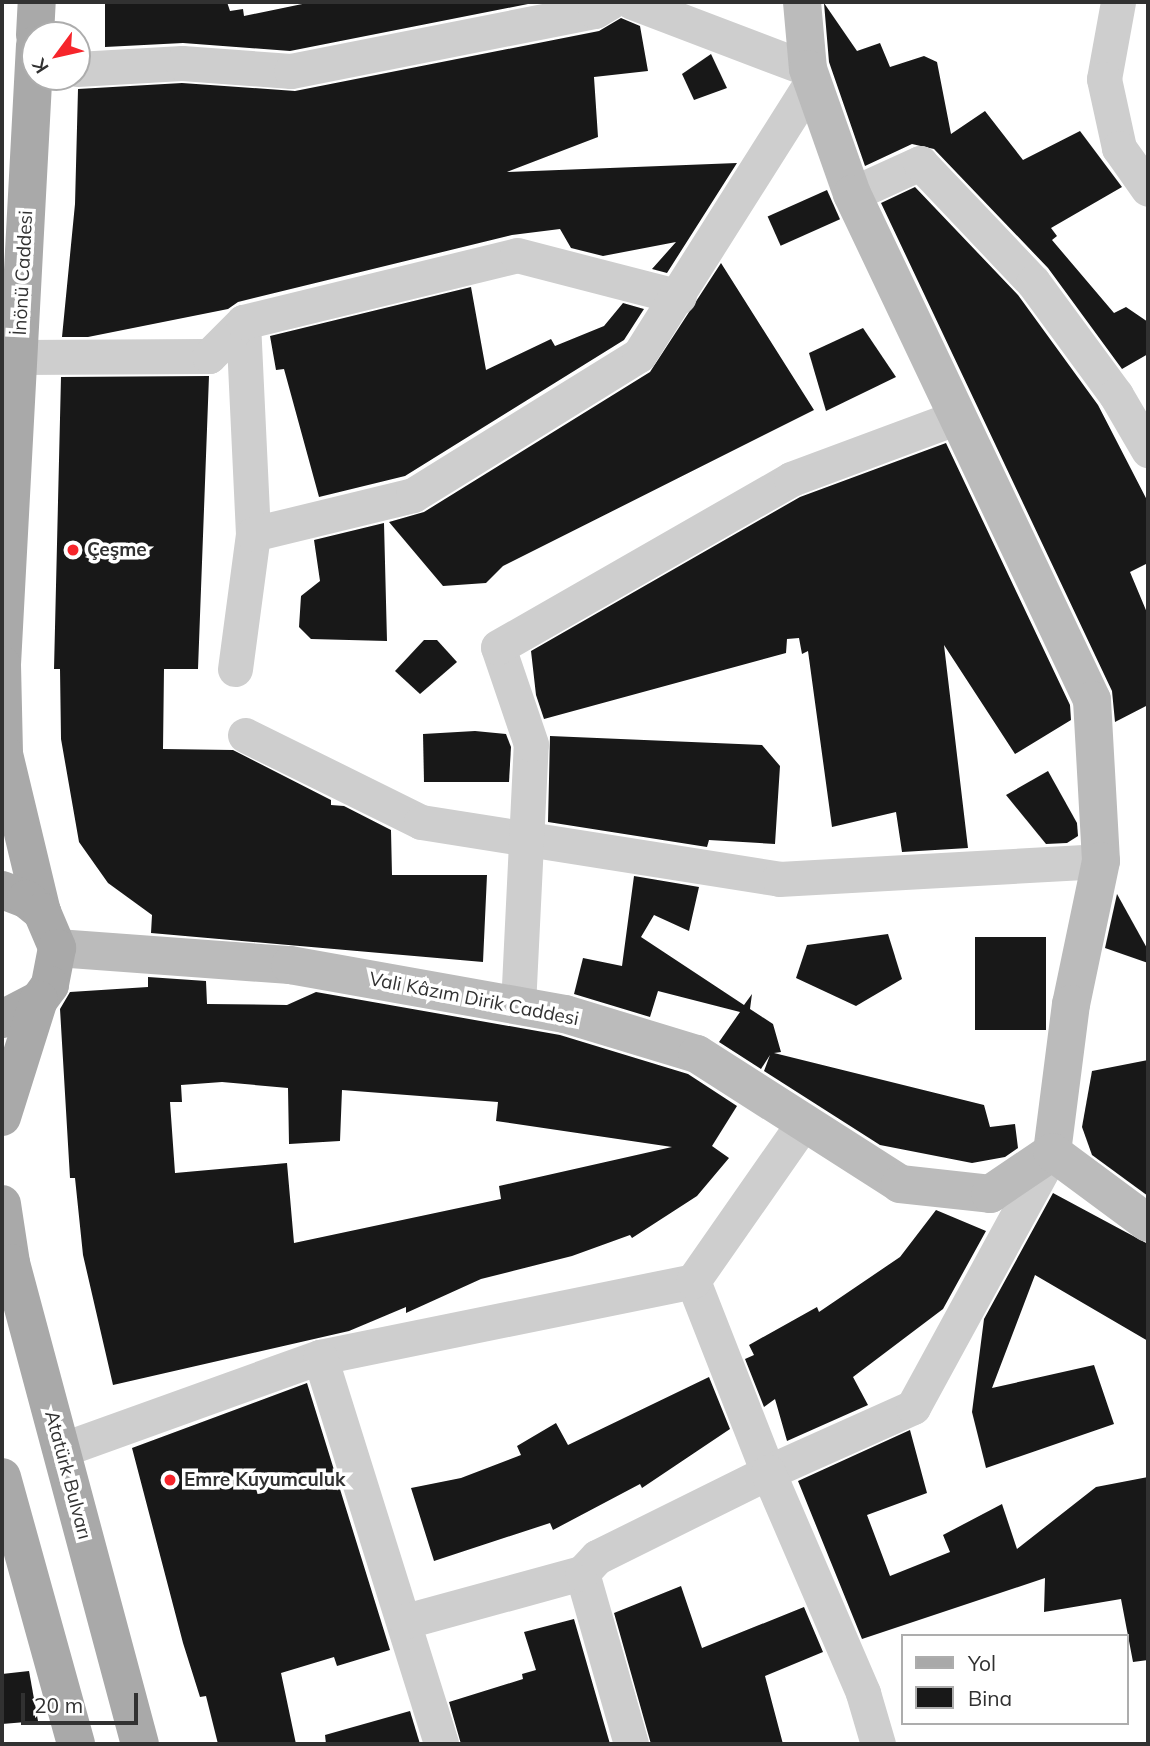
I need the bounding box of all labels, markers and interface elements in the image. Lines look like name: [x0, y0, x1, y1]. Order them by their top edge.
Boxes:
north arrow: [21, 21, 91, 91]
text: K: [27, 55, 54, 78]
street label: İnönü Caddesi: [8, 210, 38, 336]
place label: Çeşme: [87, 539, 147, 561]
marker: Çeşme: [65, 542, 81, 558]
street label: Vali Kâzım Dirik Caddesi: [367, 967, 581, 1031]
street label: Atatürk Bulvarı: [40, 1408, 96, 1542]
place label: Emre Kuyumculuk: [184, 1469, 345, 1491]
marker: Emre Kuyumculuk: [162, 1472, 178, 1488]
legend: [902, 1634, 1129, 1725]
text: Yol: [968, 1650, 996, 1676]
scale bar: [24, 1680, 142, 1724]
text: Bina: [968, 1685, 1012, 1711]
text: 20 m: [34, 1692, 83, 1718]

